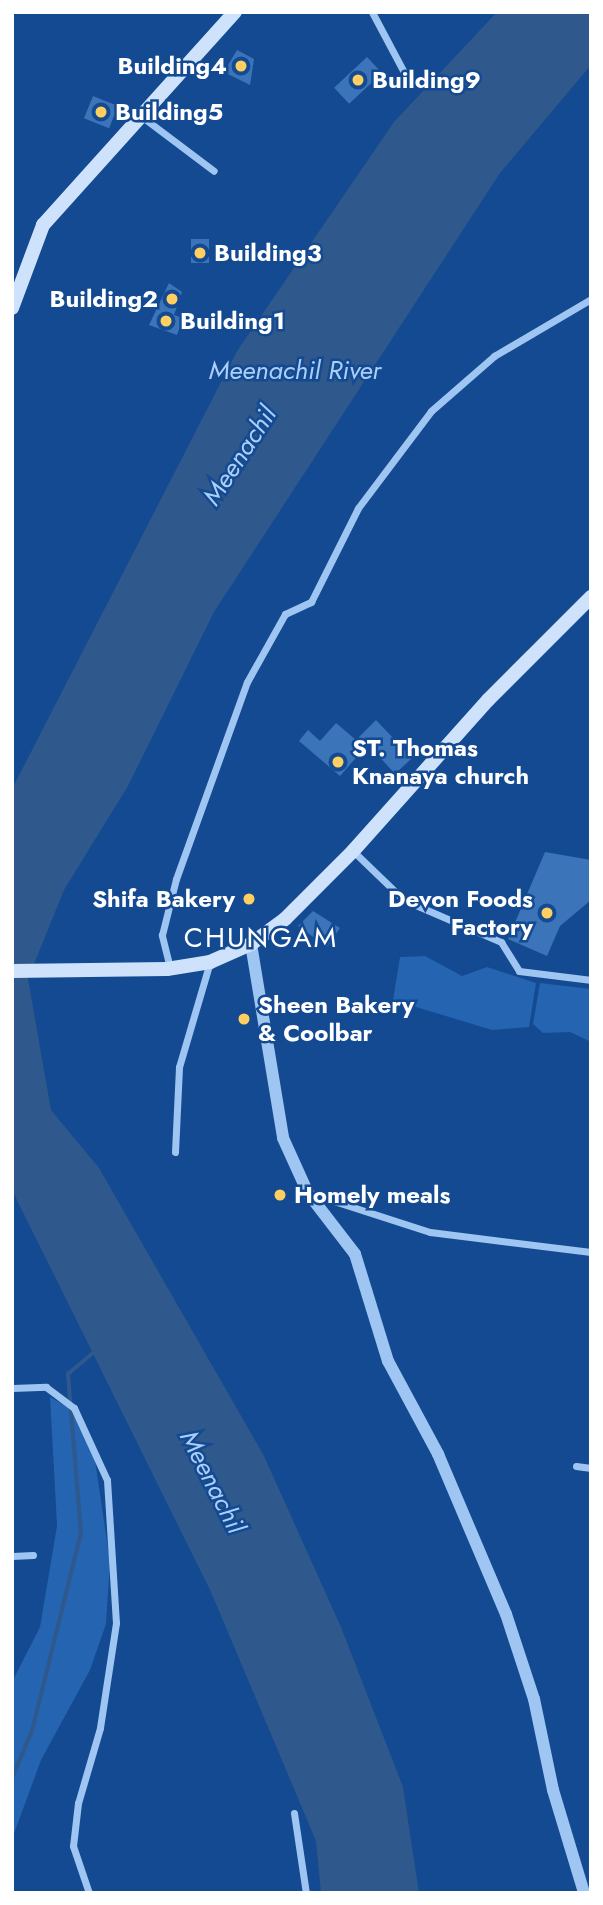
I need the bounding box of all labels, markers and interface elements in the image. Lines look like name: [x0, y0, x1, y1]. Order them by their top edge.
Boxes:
place label: Building4: [118, 52, 227, 80]
marker: Building4: [233, 58, 249, 74]
place label: Building9: [372, 66, 481, 94]
marker: Building9: [350, 72, 366, 88]
place label: Building5: [115, 98, 223, 126]
marker: Building5: [93, 104, 109, 120]
place label: Building3: [214, 239, 322, 267]
marker: Building3: [192, 245, 208, 261]
place label: Building2: [50, 285, 158, 313]
marker: Building2: [164, 291, 180, 307]
place label: Building1: [180, 307, 285, 335]
marker: Building1: [158, 313, 174, 329]
water label: Meenachil River: [209, 355, 381, 387]
water label: Meenachil: [196, 401, 284, 511]
place label: ST. Thomas Knanaya church: [352, 734, 529, 790]
marker: ST. Thomas Knanaya church: [330, 754, 346, 770]
place label: Shifa Bakery: [92, 885, 235, 913]
place label: Devon Foods Factory: [388, 885, 533, 941]
marker: Shifa Bakery: [241, 891, 257, 907]
marker: Devon Foods Factory: [539, 905, 555, 921]
district label: CHUNGAM: [185, 921, 337, 955]
place label: Sheen Bakery & Coolbar: [258, 991, 414, 1047]
marker: Sheen Bakery & Coolbar: [236, 1011, 252, 1027]
place label: Homely meals: [294, 1181, 450, 1209]
marker: Homely meals: [272, 1187, 288, 1203]
water label: Meenachil: [173, 1425, 251, 1539]

